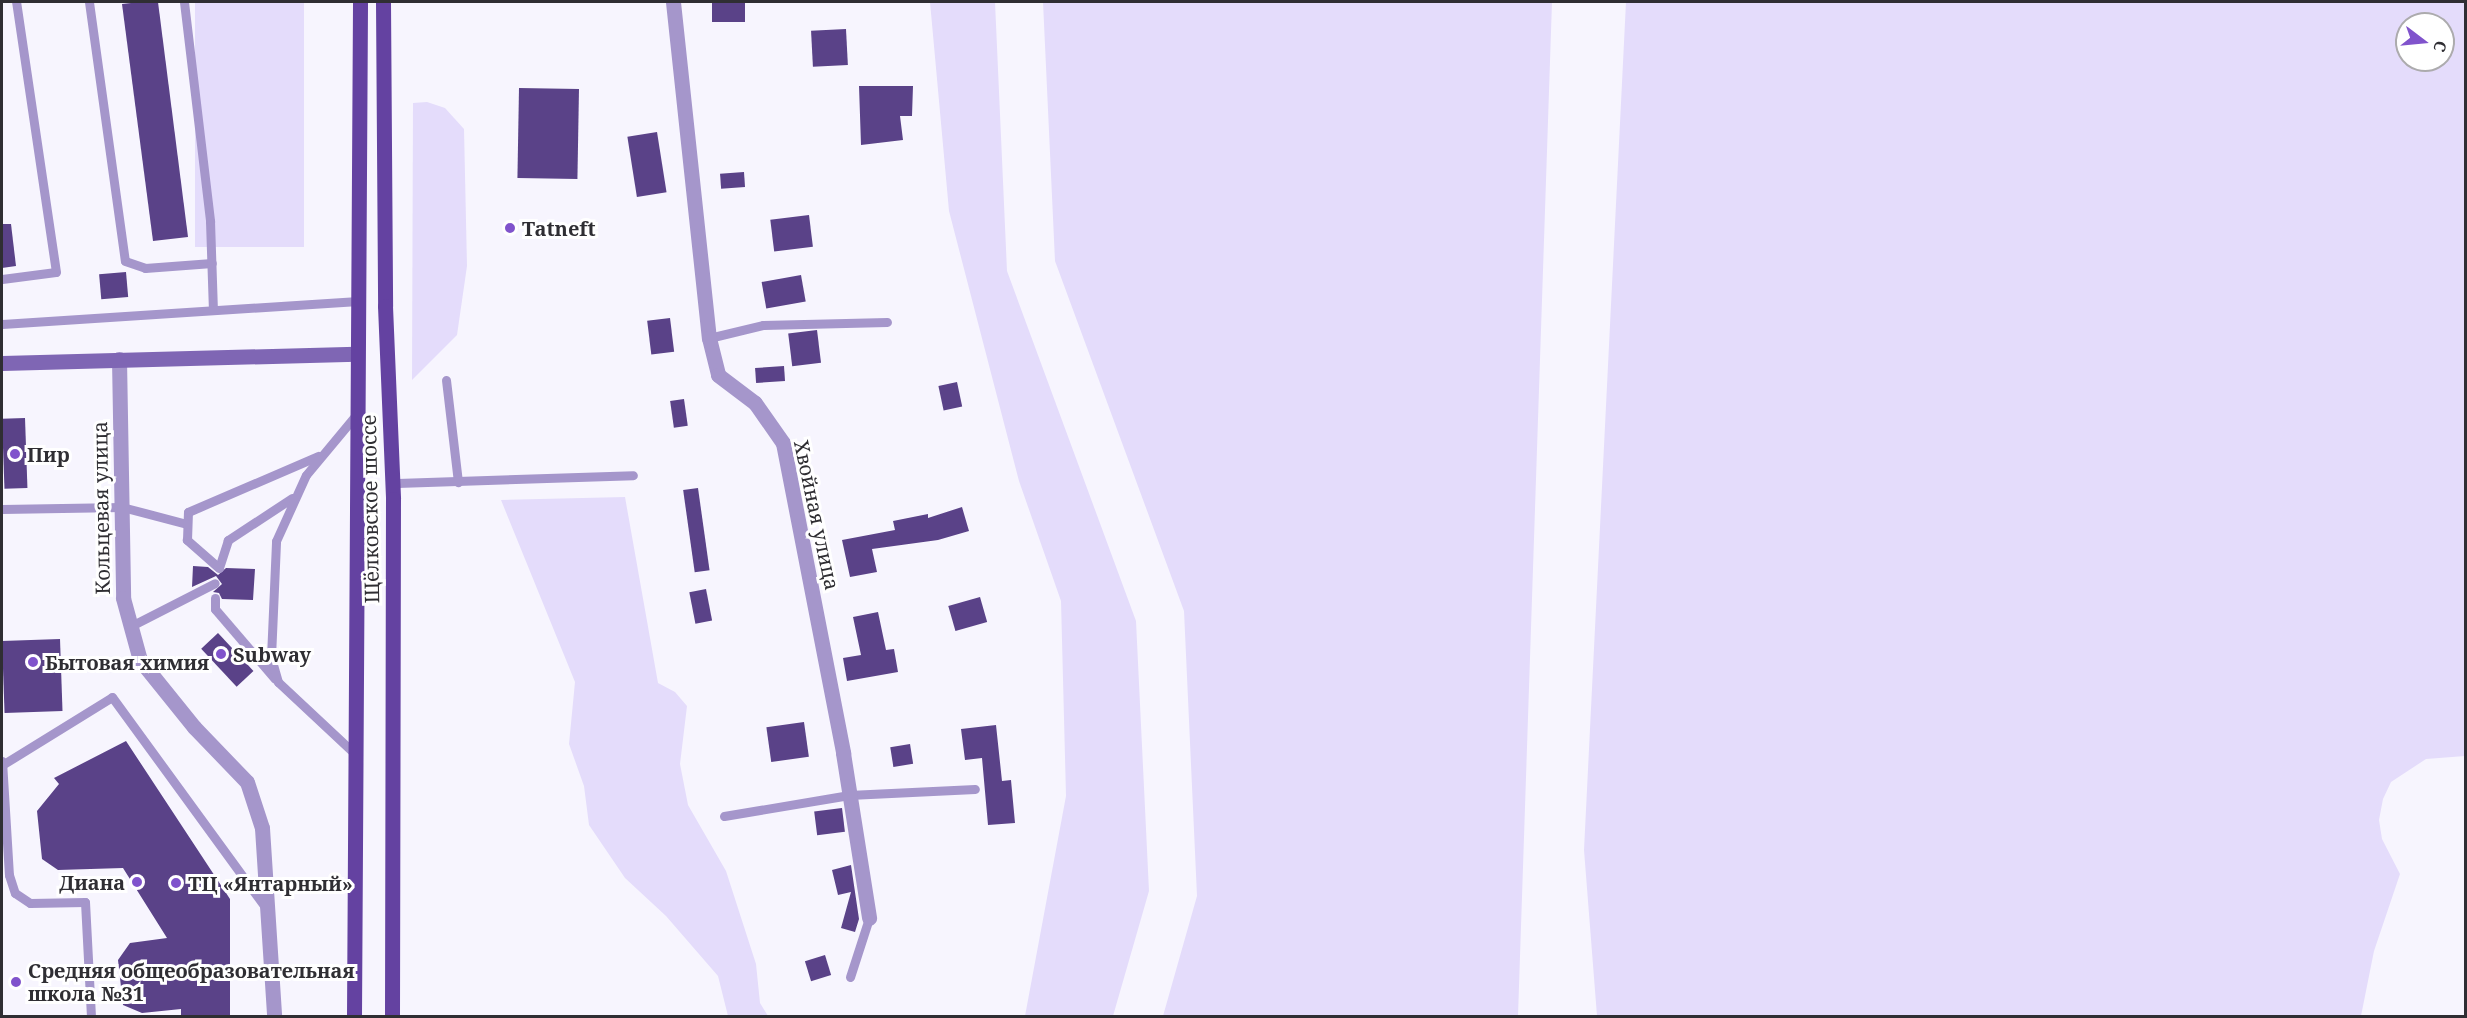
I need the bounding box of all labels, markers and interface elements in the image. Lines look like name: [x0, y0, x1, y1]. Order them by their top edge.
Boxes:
north arrow: [2395, 12, 2455, 72]
text: С: [2428, 38, 2452, 55]
place label: Tatneft: [522, 216, 596, 240]
marker: Tatneft: [503, 221, 517, 235]
street label: Щёлковское шоссе: [356, 414, 384, 604]
street label: Кольцевая улица: [87, 421, 115, 595]
street label: Хвойная улица: [789, 438, 845, 592]
place label: Пир: [27, 442, 70, 466]
marker: Пир: [8, 447, 22, 461]
place label: Subway: [233, 642, 311, 666]
marker: Subway: [214, 647, 228, 661]
place label: Бытовая химия: [45, 650, 209, 674]
marker: Бытовая химия: [26, 655, 40, 669]
place label: Диана: [59, 870, 125, 894]
place label: ТЦ «Янтарный»: [188, 871, 353, 895]
marker: Диана: [130, 875, 144, 889]
marker: ТЦ «Янтарный»: [169, 876, 183, 890]
place label: Средняя общеобразовательная школа №31: [28, 958, 355, 1005]
marker: Средняя общеобразовательная школа №31: [9, 975, 23, 989]

